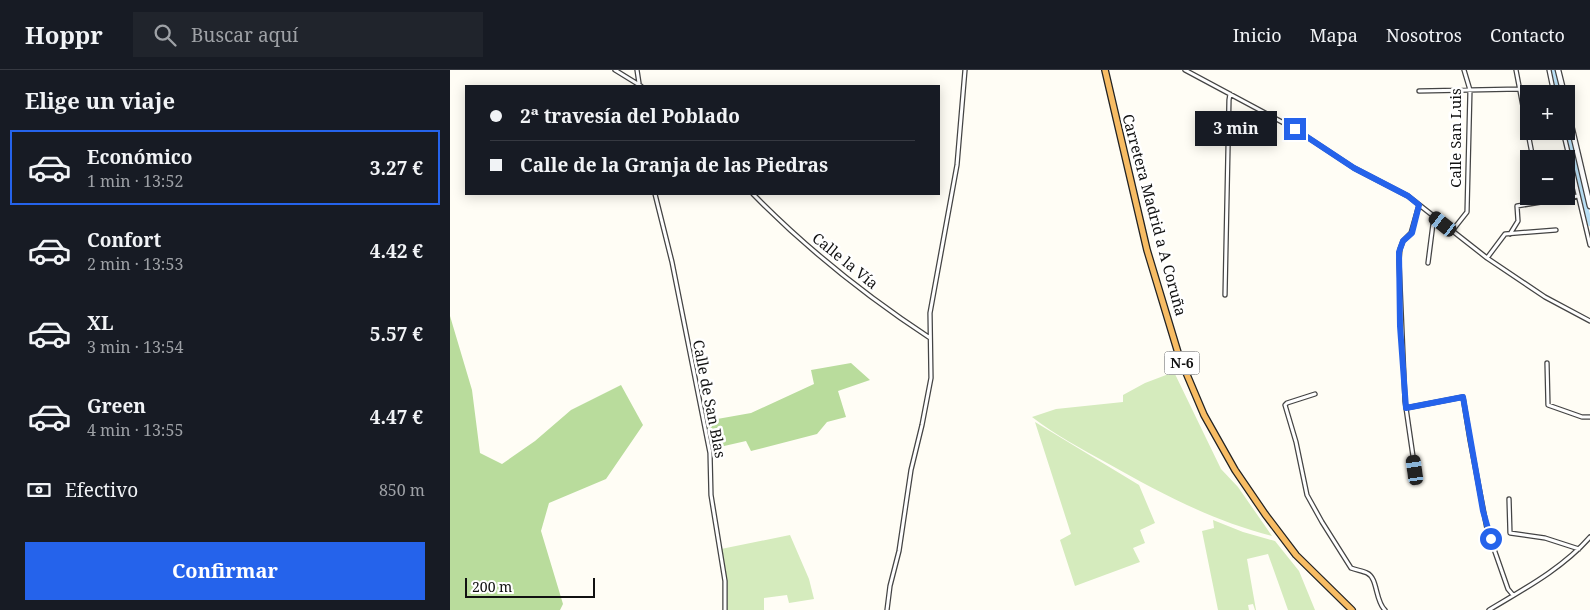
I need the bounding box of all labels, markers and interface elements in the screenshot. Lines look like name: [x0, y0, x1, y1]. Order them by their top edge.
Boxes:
search box: [133, 12, 483, 57]
text: Hoppr: [25, 18, 103, 51]
icon: search: [151, 21, 179, 49]
text: Buscar aquí: [191, 22, 298, 48]
text: Inicio: [1233, 23, 1282, 47]
text: Mapa: [1310, 23, 1358, 47]
text: Nosotros: [1386, 23, 1462, 47]
text: Contacto: [1490, 23, 1565, 47]
text: Elige un viaje: [25, 85, 175, 115]
map controls: [1520, 85, 1575, 205]
button: +: [1520, 85, 1575, 140]
street label: Calle San Luis: [1445, 88, 1465, 188]
text: 2ª travesía del Poblado: [520, 103, 740, 129]
street label: Carretera Madrid a A Coruña: [1118, 112, 1192, 318]
callout: 3 min: [1195, 112, 1278, 146]
text: 3 min: [1213, 117, 1259, 139]
route end: [1284, 118, 1306, 140]
text: Económico: [87, 144, 193, 170]
icon: car: [27, 145, 72, 190]
button: −: [1520, 150, 1575, 205]
text: Calle de la Granja de las Piedras: [520, 152, 828, 178]
text: 3.27 €: [370, 155, 423, 181]
text: 1 min · 13:52: [87, 170, 183, 192]
car: [1426, 209, 1459, 239]
text: Confort: [87, 227, 161, 253]
icon: car: [27, 228, 72, 273]
street label: Calle la Vía: [809, 228, 883, 293]
text: 4.42 €: [370, 238, 423, 264]
text: 2 min · 13:53: [87, 253, 183, 275]
text: XL: [87, 310, 113, 336]
icon: car: [27, 311, 72, 356]
text: 5.57 €: [370, 321, 423, 347]
text: 3 min · 13:54: [87, 336, 183, 358]
street label: Calle de San Blas: [689, 338, 731, 460]
road number: N-6: [1164, 352, 1200, 374]
text: Green: [87, 393, 146, 419]
icon: car: [27, 394, 72, 439]
text: 4.47 €: [370, 404, 423, 430]
text: 4 min · 13:55: [87, 419, 183, 441]
car: [1405, 454, 1424, 486]
icon: cash: [25, 476, 53, 504]
text: Efectivo: [65, 477, 138, 503]
text: 850 m: [379, 479, 425, 501]
route start: [1480, 528, 1502, 550]
button: Confirmar: [25, 542, 425, 600]
scale bar: [465, 575, 595, 598]
text: 200 m: [472, 577, 512, 596]

